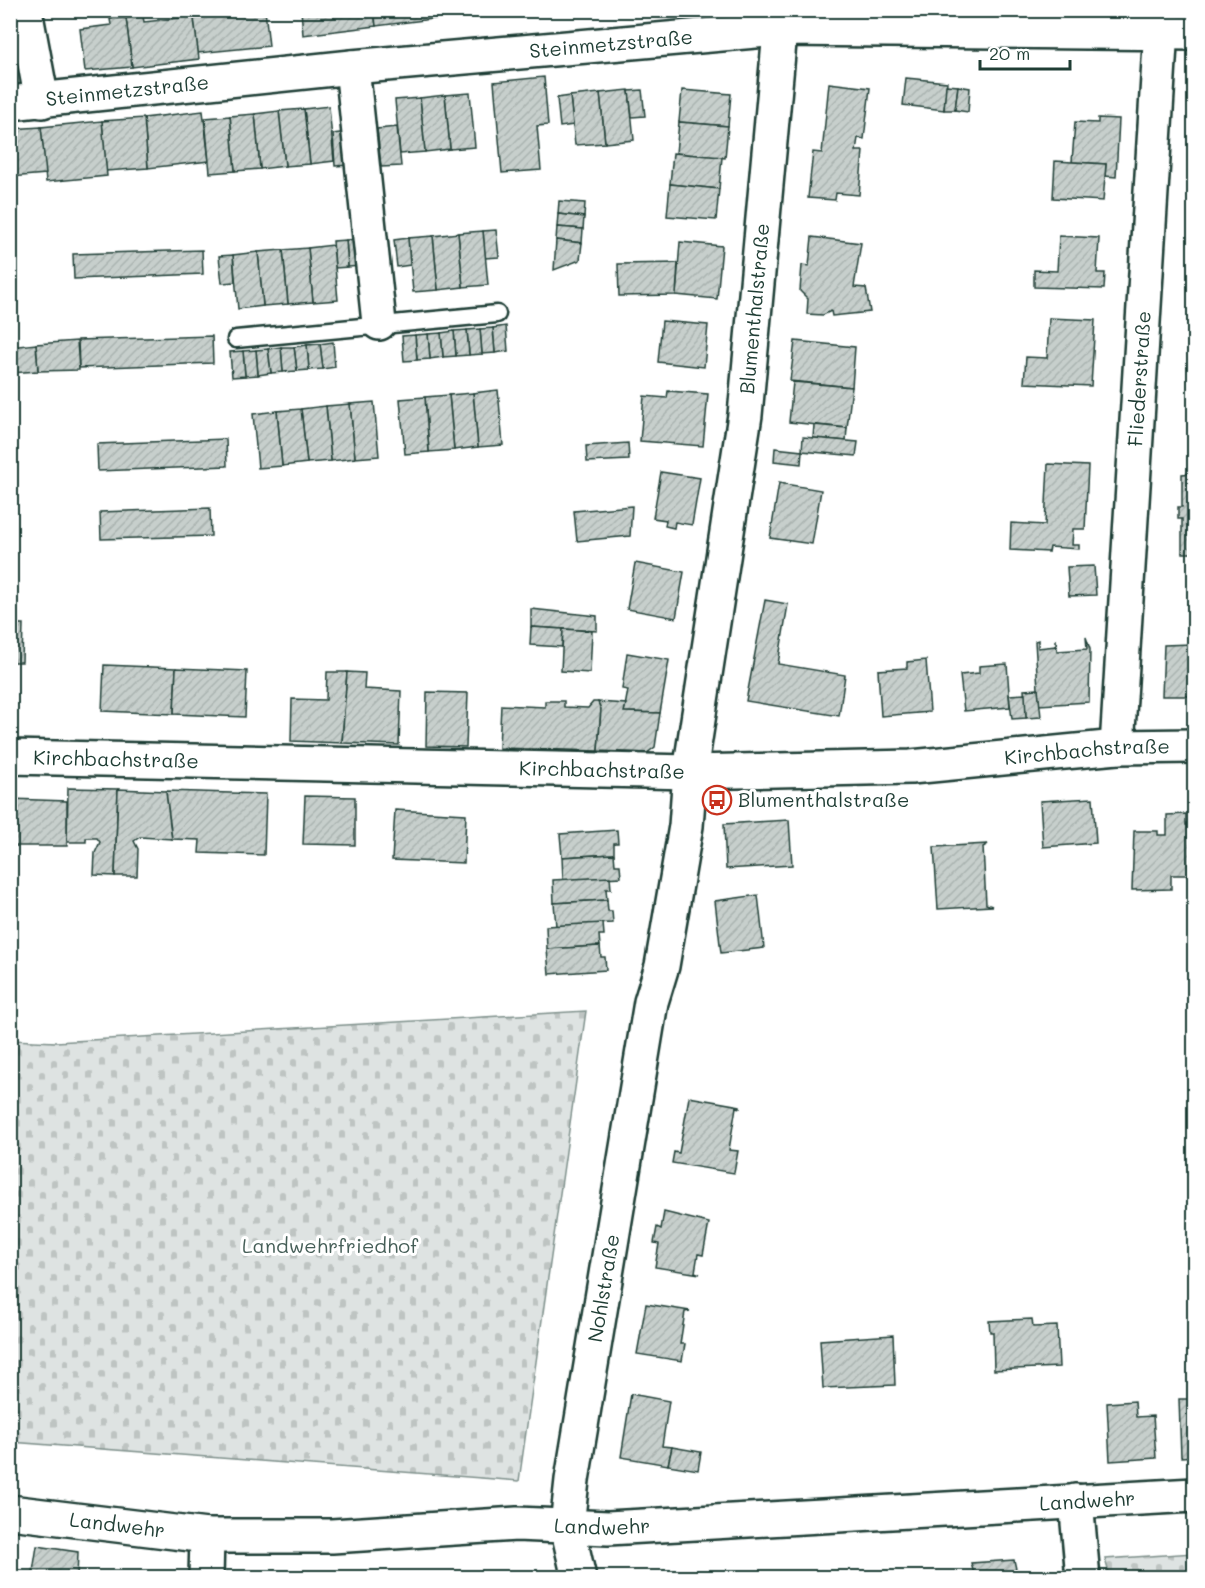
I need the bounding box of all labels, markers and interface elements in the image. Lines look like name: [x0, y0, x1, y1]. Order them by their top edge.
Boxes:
street label: Steinmetzstraße: [528, 23, 694, 63]
scale bar: [980, 33, 1070, 71]
text: 20 m: [989, 41, 1030, 65]
street label: Steinmetzstraße: [44, 68, 210, 111]
street label: Blumenthalstraße: [733, 222, 774, 395]
street label: Fliederstraße: [1121, 310, 1156, 447]
street label: Kirchbachstraße: [1003, 732, 1170, 770]
street label: Kirchbachstraße: [33, 744, 199, 773]
street label: Kirchbachstraße: [519, 754, 685, 784]
bus stop icon: Blumenthalstraße: [701, 784, 733, 816]
place label: Blumenthalstraße: [738, 786, 909, 812]
park label: Landwehrfriedhof: [242, 1232, 419, 1258]
street label: Nohlstraße: [581, 1232, 624, 1344]
street label: Landwehr: [1039, 1484, 1136, 1516]
street label: Landwehr: [68, 1505, 167, 1543]
street label: Landwehr: [554, 1512, 651, 1540]

